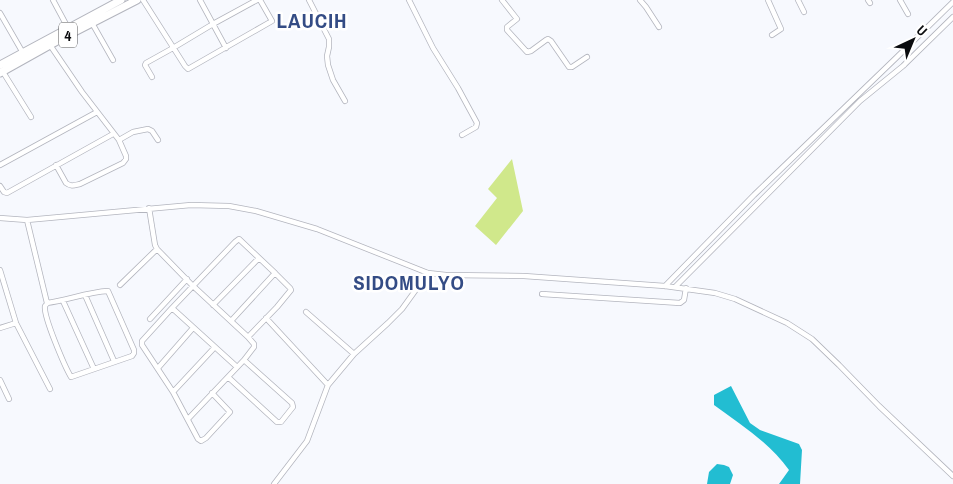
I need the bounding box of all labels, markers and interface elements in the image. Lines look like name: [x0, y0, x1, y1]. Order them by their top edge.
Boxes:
district label: LAUCIH: [276, 6, 348, 35]
north arrow: [888, 15, 938, 65]
text: U: [913, 21, 931, 40]
road number: 4: [59, 22, 77, 48]
district label: SIDOMULYO: [353, 268, 465, 297]

